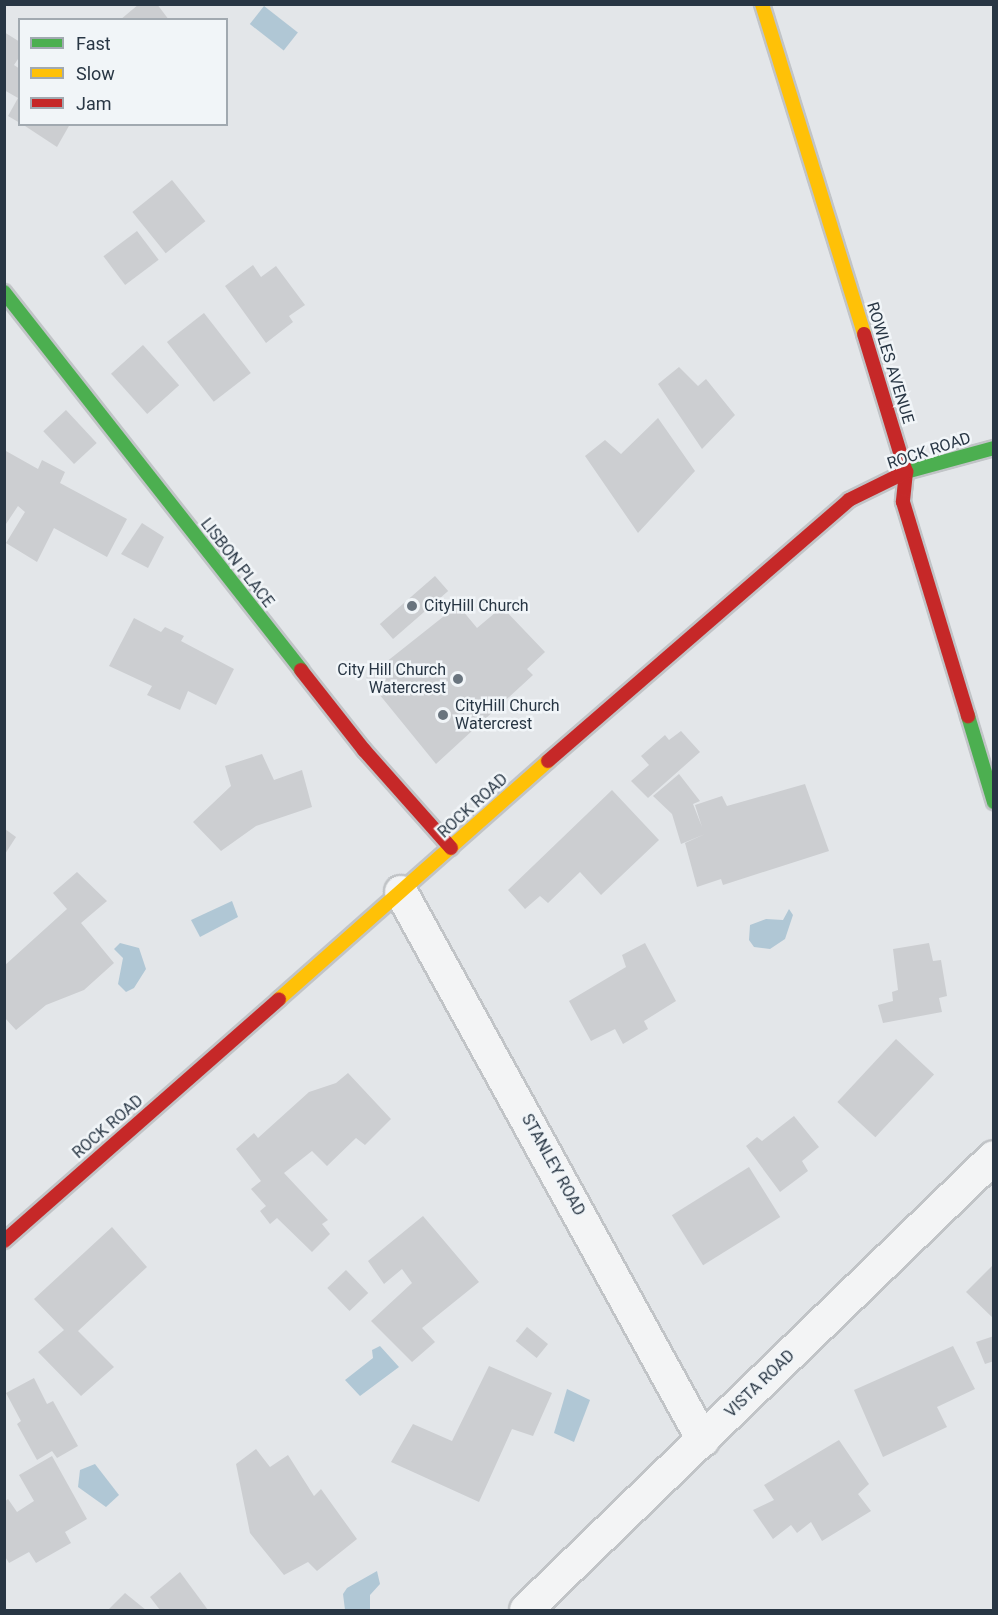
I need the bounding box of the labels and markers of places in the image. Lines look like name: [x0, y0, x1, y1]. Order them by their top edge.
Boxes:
place label: CityHill Church: [424, 596, 529, 616]
marker: CityHill Church: [405, 599, 419, 613]
place label: City Hill Church Watercrest: [337, 660, 446, 698]
marker: City Hill Church Watercrest: [451, 672, 465, 686]
place label: CityHill Church Watercrest: [455, 696, 560, 734]
marker: CityHill Church Watercrest: [436, 708, 450, 722]

